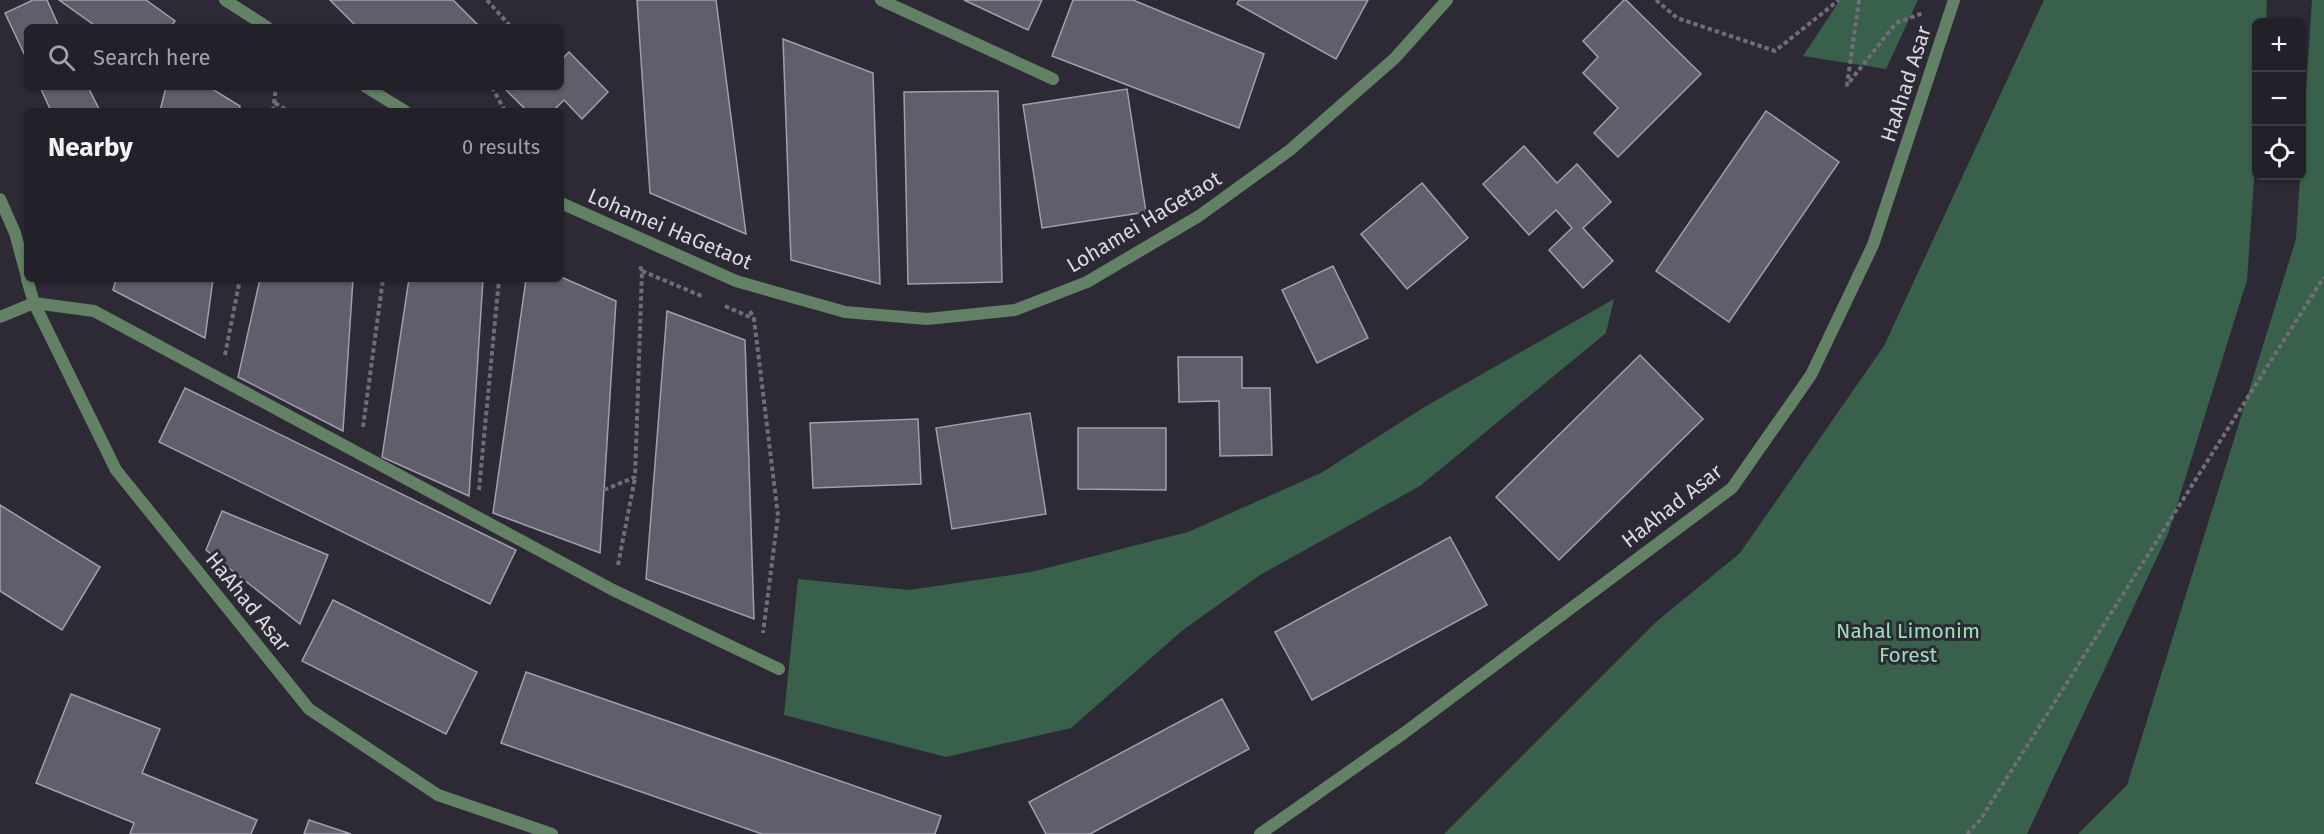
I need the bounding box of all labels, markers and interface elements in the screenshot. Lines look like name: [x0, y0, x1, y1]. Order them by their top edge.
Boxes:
map controls: [2252, 18, 2306, 180]
button: +: [2252, 18, 2306, 72]
street label: HaAhad Asar: [1875, 23, 1937, 145]
search box: [24, 24, 564, 90]
icon: search: [45, 41, 78, 74]
text: Search here: [93, 44, 211, 71]
button: −: [2252, 72, 2306, 126]
button: locate: [2252, 126, 2306, 180]
text: Nearby: [48, 132, 133, 163]
text: 0 results: [462, 135, 540, 159]
street label: Lohamei HaGetaot: [1062, 165, 1226, 278]
street label: Lohamei HaGetaot: [584, 183, 756, 276]
street label: HaAhad Asar: [1616, 459, 1728, 553]
street label: HaAhad Asar: [200, 547, 296, 657]
park label: Nahal Limonim Forest: [1836, 618, 1980, 668]

